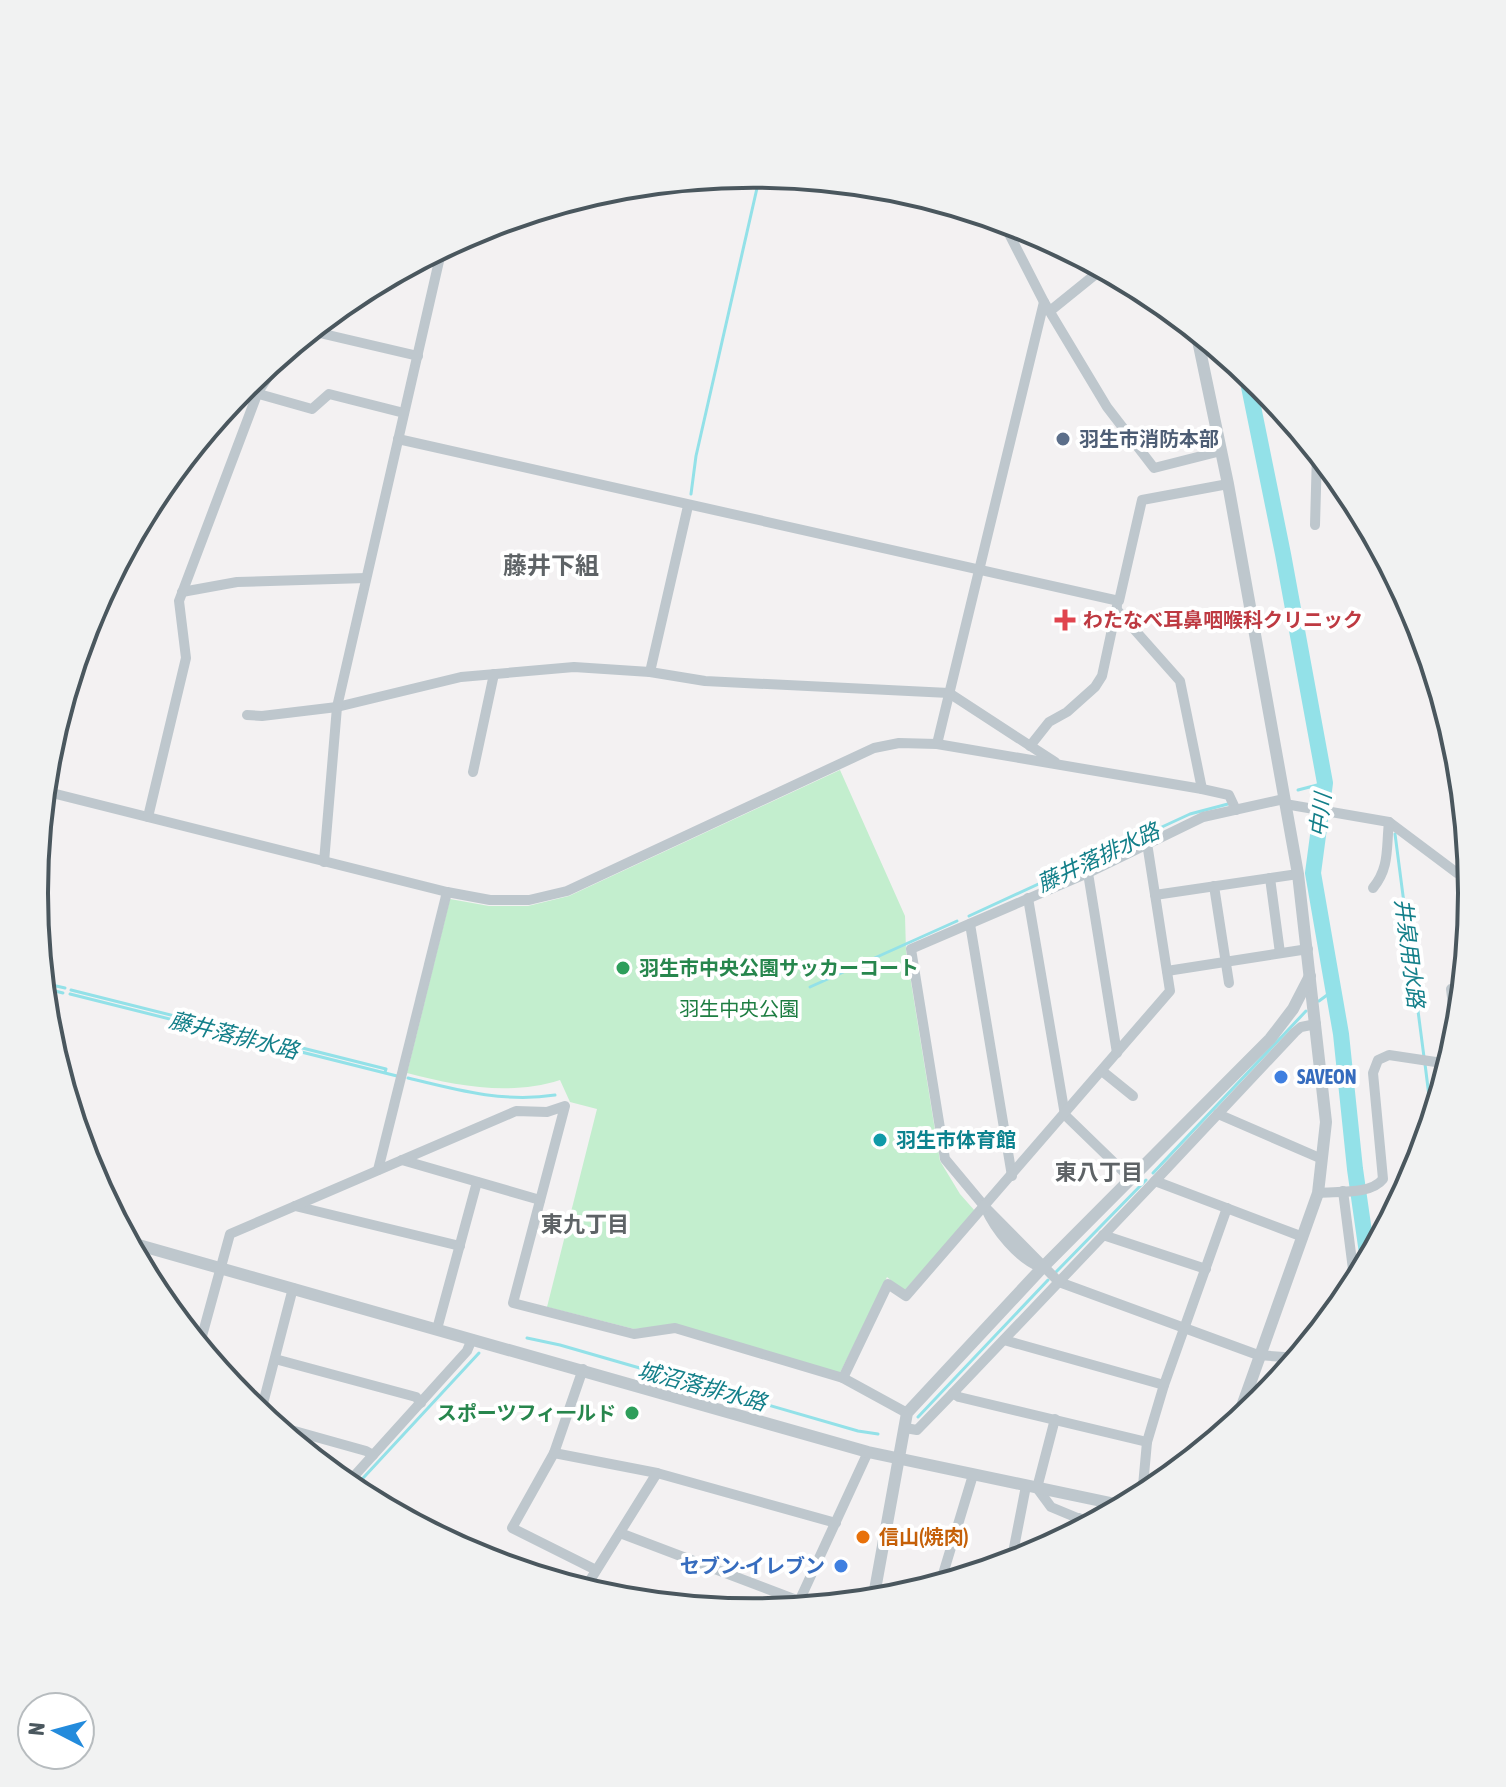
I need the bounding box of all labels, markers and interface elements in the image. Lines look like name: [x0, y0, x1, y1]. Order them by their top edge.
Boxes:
place label: 羽生市消防本部: [1079, 427, 1219, 450]
marker: 羽生市消防本部: [1054, 430, 1072, 448]
district label: 藤井下組: [503, 552, 599, 579]
place label: わたなべ耳鼻咽喉科クリニック: [1083, 608, 1363, 631]
marker: わたなべ耳鼻咽喉科クリニック: [1054, 609, 1076, 631]
water label: 中川: [1304, 790, 1336, 838]
water label: 藤井落排水路: [1033, 816, 1165, 897]
water label: 井泉用水路: [1390, 897, 1430, 1011]
place label: 羽生市中央公園サッカーコート: [639, 956, 919, 979]
marker: 羽生市中央公園サッカーコート: [614, 959, 632, 977]
park label: 羽生中央公園: [679, 997, 799, 1020]
water label: 藤井落排水路: [167, 1006, 303, 1064]
place label: SAVEON: [1297, 1065, 1357, 1088]
marker: SAVEON: [1272, 1068, 1290, 1086]
place label: 羽生市体育館: [896, 1128, 1016, 1151]
marker: 羽生市体育館: [871, 1131, 889, 1149]
district label: 東八丁目: [1055, 1159, 1143, 1185]
district label: 東九丁目: [541, 1211, 629, 1237]
water label: 城沼落排水路: [635, 1356, 771, 1416]
place label: スポーツフィ一ルド: [437, 1401, 616, 1424]
marker: スポーツフィ一ルド: [623, 1404, 641, 1422]
place label: 信山(焼肉): [879, 1525, 969, 1548]
marker: 信山(焼肉): [854, 1528, 872, 1546]
place label: セブン-イレブン: [680, 1554, 825, 1577]
marker: セブン-イレブン: [832, 1557, 850, 1575]
north arrow: [16, 1691, 96, 1771]
text: N: [23, 1721, 50, 1737]

